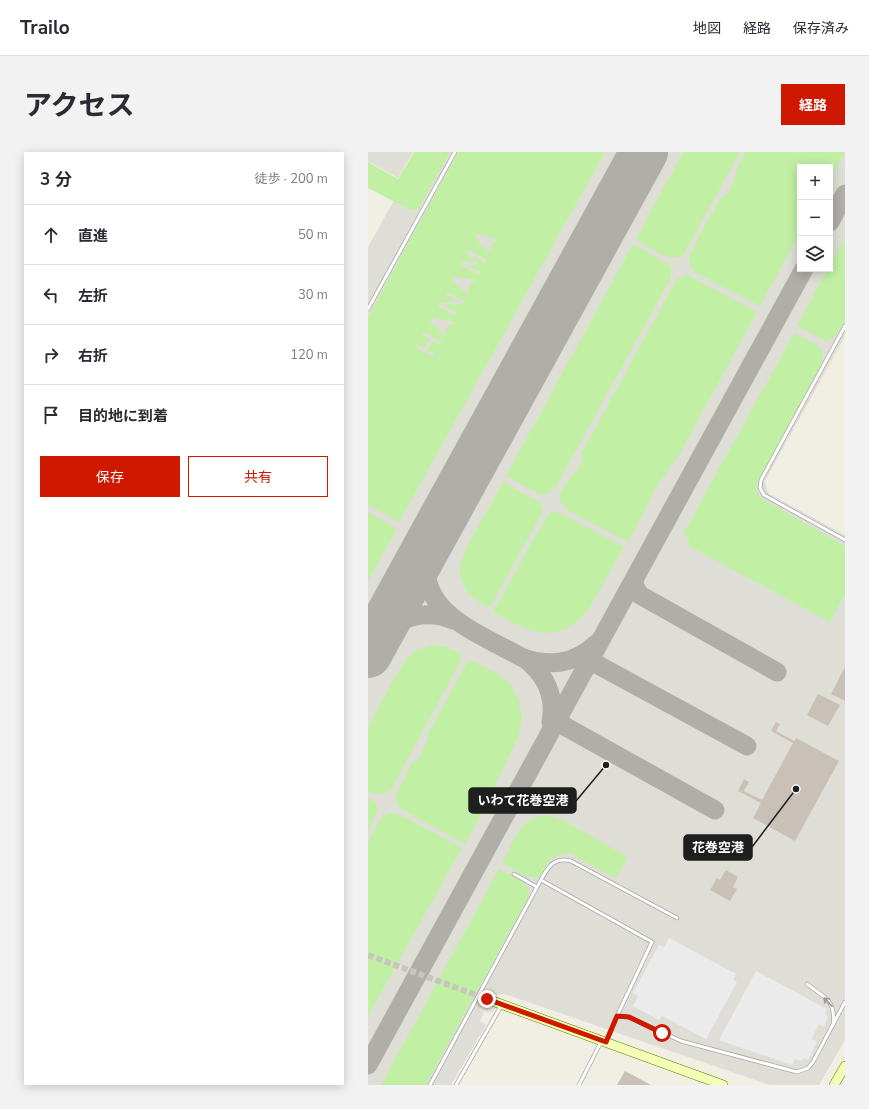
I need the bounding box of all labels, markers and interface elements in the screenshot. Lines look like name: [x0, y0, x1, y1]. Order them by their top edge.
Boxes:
text: Trailo: [20, 15, 70, 41]
text: 地図: [693, 19, 721, 38]
text: 経路: [743, 19, 771, 38]
text: 保存済み: [793, 19, 849, 38]
button: 経路: [781, 84, 845, 125]
text: アクセス: [24, 87, 135, 125]
map controls: [797, 164, 833, 272]
button: +: [797, 164, 833, 200]
text: 3 分: [40, 168, 72, 191]
text: 徒歩 · 200 m: [254, 170, 328, 188]
button: −: [797, 200, 833, 236]
icon: ahead: [40, 224, 62, 246]
text: 直進: [78, 226, 108, 246]
text: 50 m: [298, 226, 328, 244]
button: layers: [797, 236, 833, 272]
icon: left: [40, 284, 62, 306]
text: 左折: [78, 286, 108, 306]
text: 30 m: [298, 286, 328, 304]
icon: right: [40, 344, 62, 366]
text: 右折: [78, 346, 108, 366]
text: 120 m: [290, 346, 328, 364]
icon: arrive: [40, 404, 62, 426]
text: 目的地に到着: [78, 406, 168, 426]
button: 保存: [40, 456, 180, 497]
button: 共有: [188, 456, 328, 497]
callout: いわて花巻空港: [469, 788, 576, 813]
text: いわて花巻空港: [477, 792, 569, 810]
callout: 花巻空港: [684, 835, 752, 860]
text: 花巻空港: [692, 839, 744, 857]
route end: [478, 990, 496, 1008]
one-way arrow: [823, 997, 833, 1007]
route start: [653, 1024, 671, 1042]

